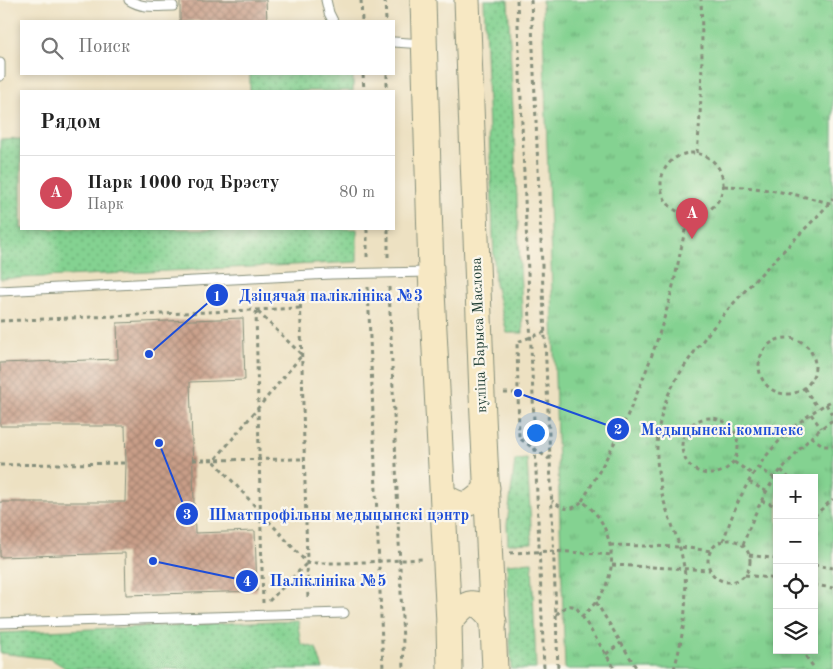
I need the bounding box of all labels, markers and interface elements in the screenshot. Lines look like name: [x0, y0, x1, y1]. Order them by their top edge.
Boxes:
search box: [20, 20, 395, 75]
icon: search: [38, 34, 66, 62]
text: Поиск: [78, 38, 130, 57]
text: Рядом: [40, 112, 101, 133]
text: Парк 1000 год Брэсту: [87, 174, 280, 193]
text: A: [50, 185, 62, 201]
text: 80 m: [339, 185, 375, 201]
text: Парк: [87, 197, 124, 213]
pin: A: [676, 198, 708, 239]
street label: вуліца Барыса Маслова: [470, 256, 490, 413]
callout: Дзіцячая паліклініка №3: [204, 280, 433, 311]
text: Дзіцячая паліклініка №3: [239, 289, 423, 305]
text: 1: [213, 290, 221, 305]
callout: Медыцынскі комплекс: [605, 414, 813, 445]
your location: [523, 420, 549, 446]
text: 2: [614, 423, 622, 438]
text: Медыцынскі комплекс: [640, 423, 804, 439]
map controls: [773, 474, 818, 654]
button: +: [773, 474, 818, 519]
callout: Шматпрофільны медыцынскі цэнтр: [174, 498, 480, 529]
text: 3: [183, 508, 191, 523]
text: Шматпрофільны медыцынскі цэнтр: [209, 508, 469, 524]
button: −: [773, 519, 818, 564]
button: locate: [773, 564, 818, 609]
callout: Паліклініка №5: [235, 565, 397, 596]
text: Паліклініка №5: [270, 574, 386, 590]
text: 4: [243, 575, 251, 590]
button: layers: [773, 609, 818, 654]

